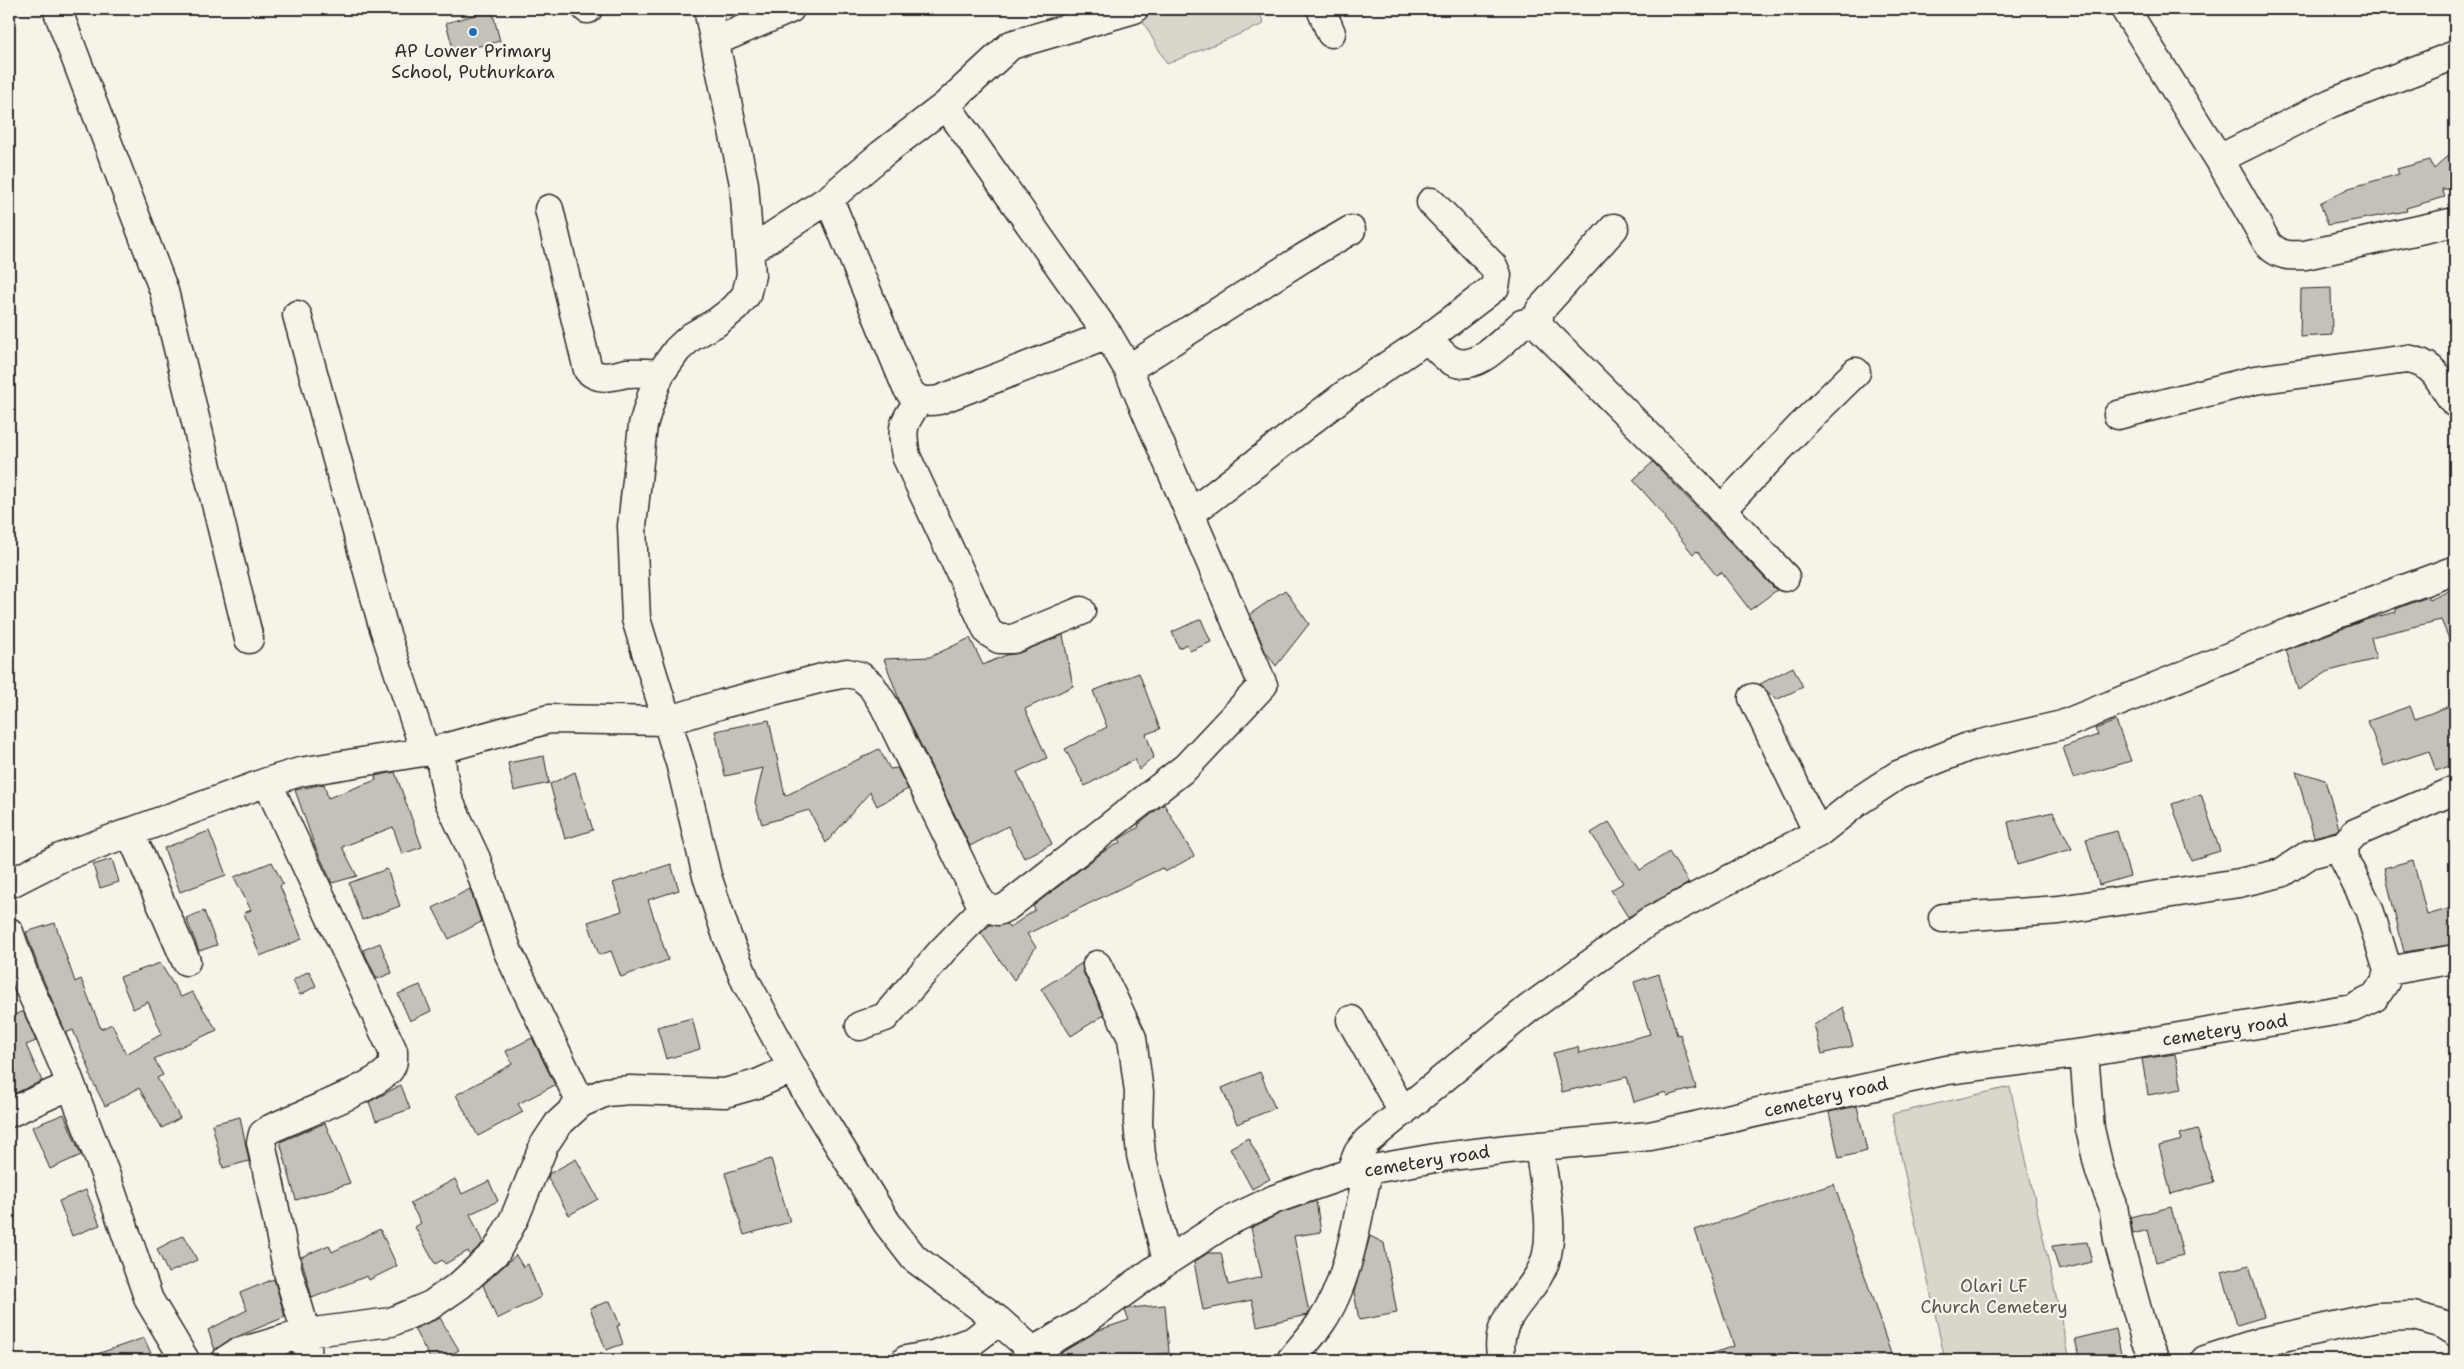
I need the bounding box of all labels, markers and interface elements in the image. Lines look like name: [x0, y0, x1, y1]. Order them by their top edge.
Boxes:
marker: AP Lower Primary School, Puthurkara: [467, 26, 479, 38]
place label: AP Lower Primary School, Puthurkara: [391, 39, 555, 84]
street label: cemetery road: [2161, 1008, 2289, 1052]
street label: cemetery road: [1762, 1071, 1890, 1123]
street label: cemetery road: [1363, 1139, 1491, 1183]
park label: Olari LF Church Cemetery: [1920, 1274, 2068, 1319]

